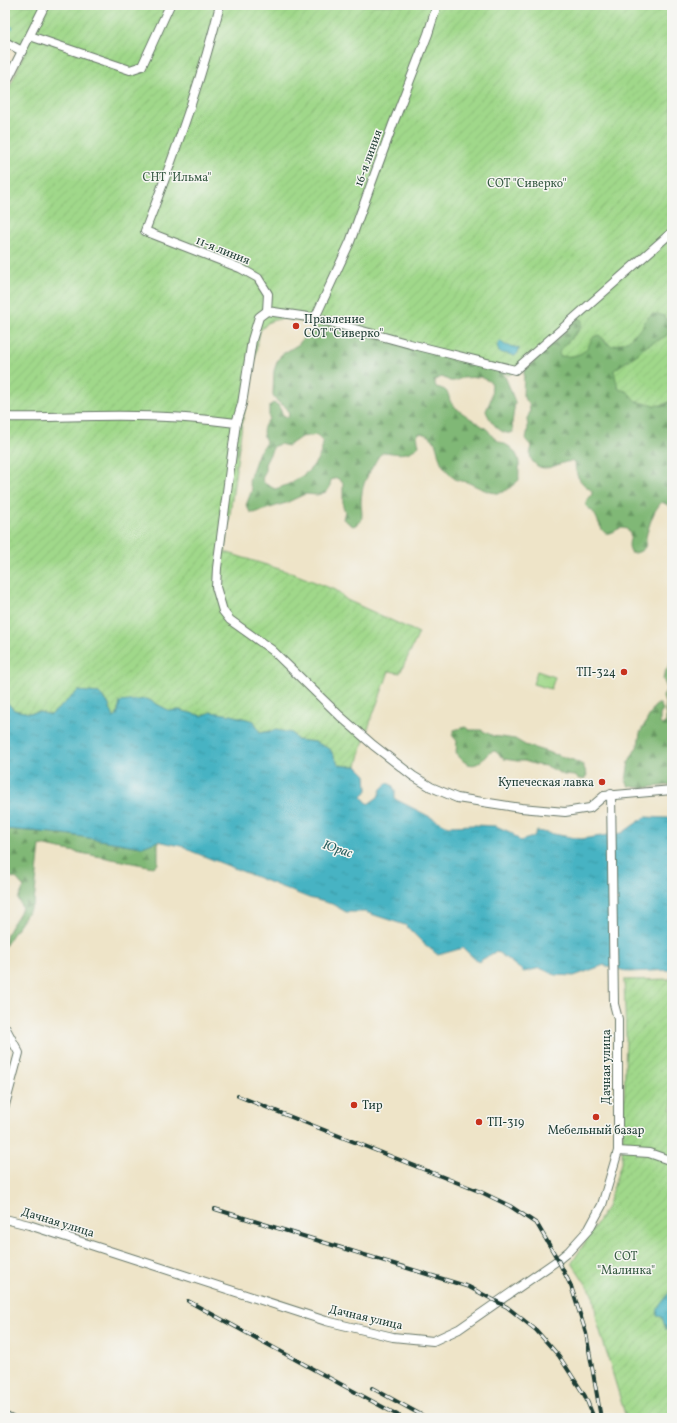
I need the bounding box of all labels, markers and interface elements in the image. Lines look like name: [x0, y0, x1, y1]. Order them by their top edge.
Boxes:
street label: 16-я линия: [351, 128, 387, 189]
park label: СНТ "Ильма": [143, 170, 211, 186]
park label: СОТ "Сиверко": [487, 176, 567, 192]
street label: 11-я линия: [193, 233, 252, 269]
place label: Правление СОТ "Сиверко": [304, 312, 383, 342]
marker: Правление СОТ "Сиверко": [291, 321, 301, 331]
place label: ТП-324: [576, 665, 616, 681]
marker: ТП-324: [619, 667, 629, 677]
place label: Купеческая лавка: [498, 775, 594, 791]
marker: Купеческая лавка: [597, 777, 607, 787]
water label: Юрас: [320, 837, 355, 863]
street label: Дачная улица: [599, 1029, 615, 1105]
place label: Тир: [362, 1098, 383, 1114]
marker: Тир: [349, 1100, 359, 1110]
marker: Мебельный базар: [591, 1112, 601, 1122]
place label: ТП-319: [487, 1115, 524, 1131]
marker: ТП-319: [474, 1117, 484, 1127]
place label: Мебельный базар: [548, 1123, 644, 1139]
street label: Дачная улица: [19, 1204, 96, 1242]
park label: СОТ "Малинка": [597, 1249, 655, 1279]
street label: Дачная улица: [327, 1302, 404, 1334]

